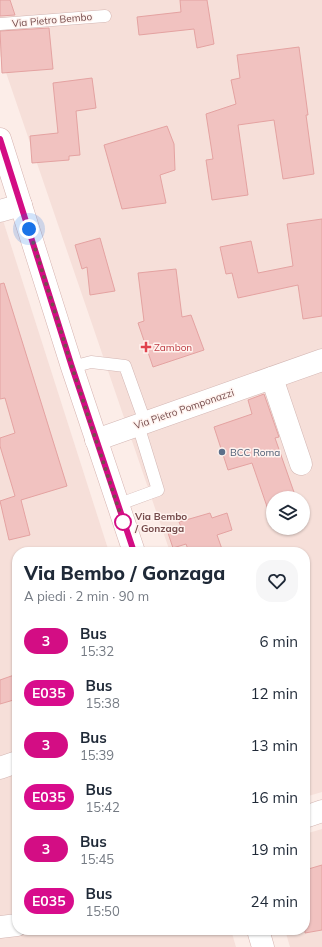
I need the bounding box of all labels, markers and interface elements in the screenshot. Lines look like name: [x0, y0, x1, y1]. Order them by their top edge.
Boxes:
street label: Via Pietro Bembo: [11, 10, 93, 30]
your location: [19, 219, 39, 239]
place label: Zambon: [154, 341, 192, 354]
marker: Zambon: [141, 342, 151, 352]
street label: Via Pietro Pomponazzi: [132, 386, 236, 432]
place label: BCC Roma: [230, 446, 280, 459]
marker: BCC Roma: [217, 447, 227, 457]
map controls: [266, 491, 310, 535]
button: layers: [266, 491, 310, 535]
place label: Via Bembo / Gonzaga: [134, 510, 187, 535]
marker: Via Bembo / Gonzaga: [114, 513, 132, 531]
button: heart: [256, 560, 298, 602]
text: Via Bembo / Gonzaga: [24, 561, 225, 585]
text: A piedi · 2 min · 90 m: [24, 588, 149, 604]
text: Bus: [80, 624, 107, 643]
text: 3: [42, 632, 50, 650]
text: 6 min: [260, 632, 298, 651]
text: 15:32: [80, 643, 114, 659]
text: Bus: [86, 676, 112, 695]
text: E035: [32, 684, 66, 702]
text: 12 min: [251, 684, 298, 703]
text: 15:38: [86, 695, 120, 711]
text: Bus: [80, 728, 107, 747]
text: 3: [42, 736, 50, 754]
text: 13 min: [251, 736, 298, 755]
text: 15:39: [80, 747, 114, 763]
text: Bus: [86, 780, 112, 799]
text: E035: [32, 788, 66, 806]
text: 16 min: [251, 788, 298, 807]
text: 15:42: [86, 799, 120, 815]
text: Bus: [80, 832, 107, 851]
text: 3: [42, 840, 50, 858]
text: 19 min: [251, 840, 298, 859]
text: 15:45: [80, 851, 114, 867]
text: Bus: [86, 884, 112, 903]
text: E035: [32, 892, 66, 910]
text: 24 min: [251, 892, 298, 911]
text: 15:50: [86, 903, 120, 919]

